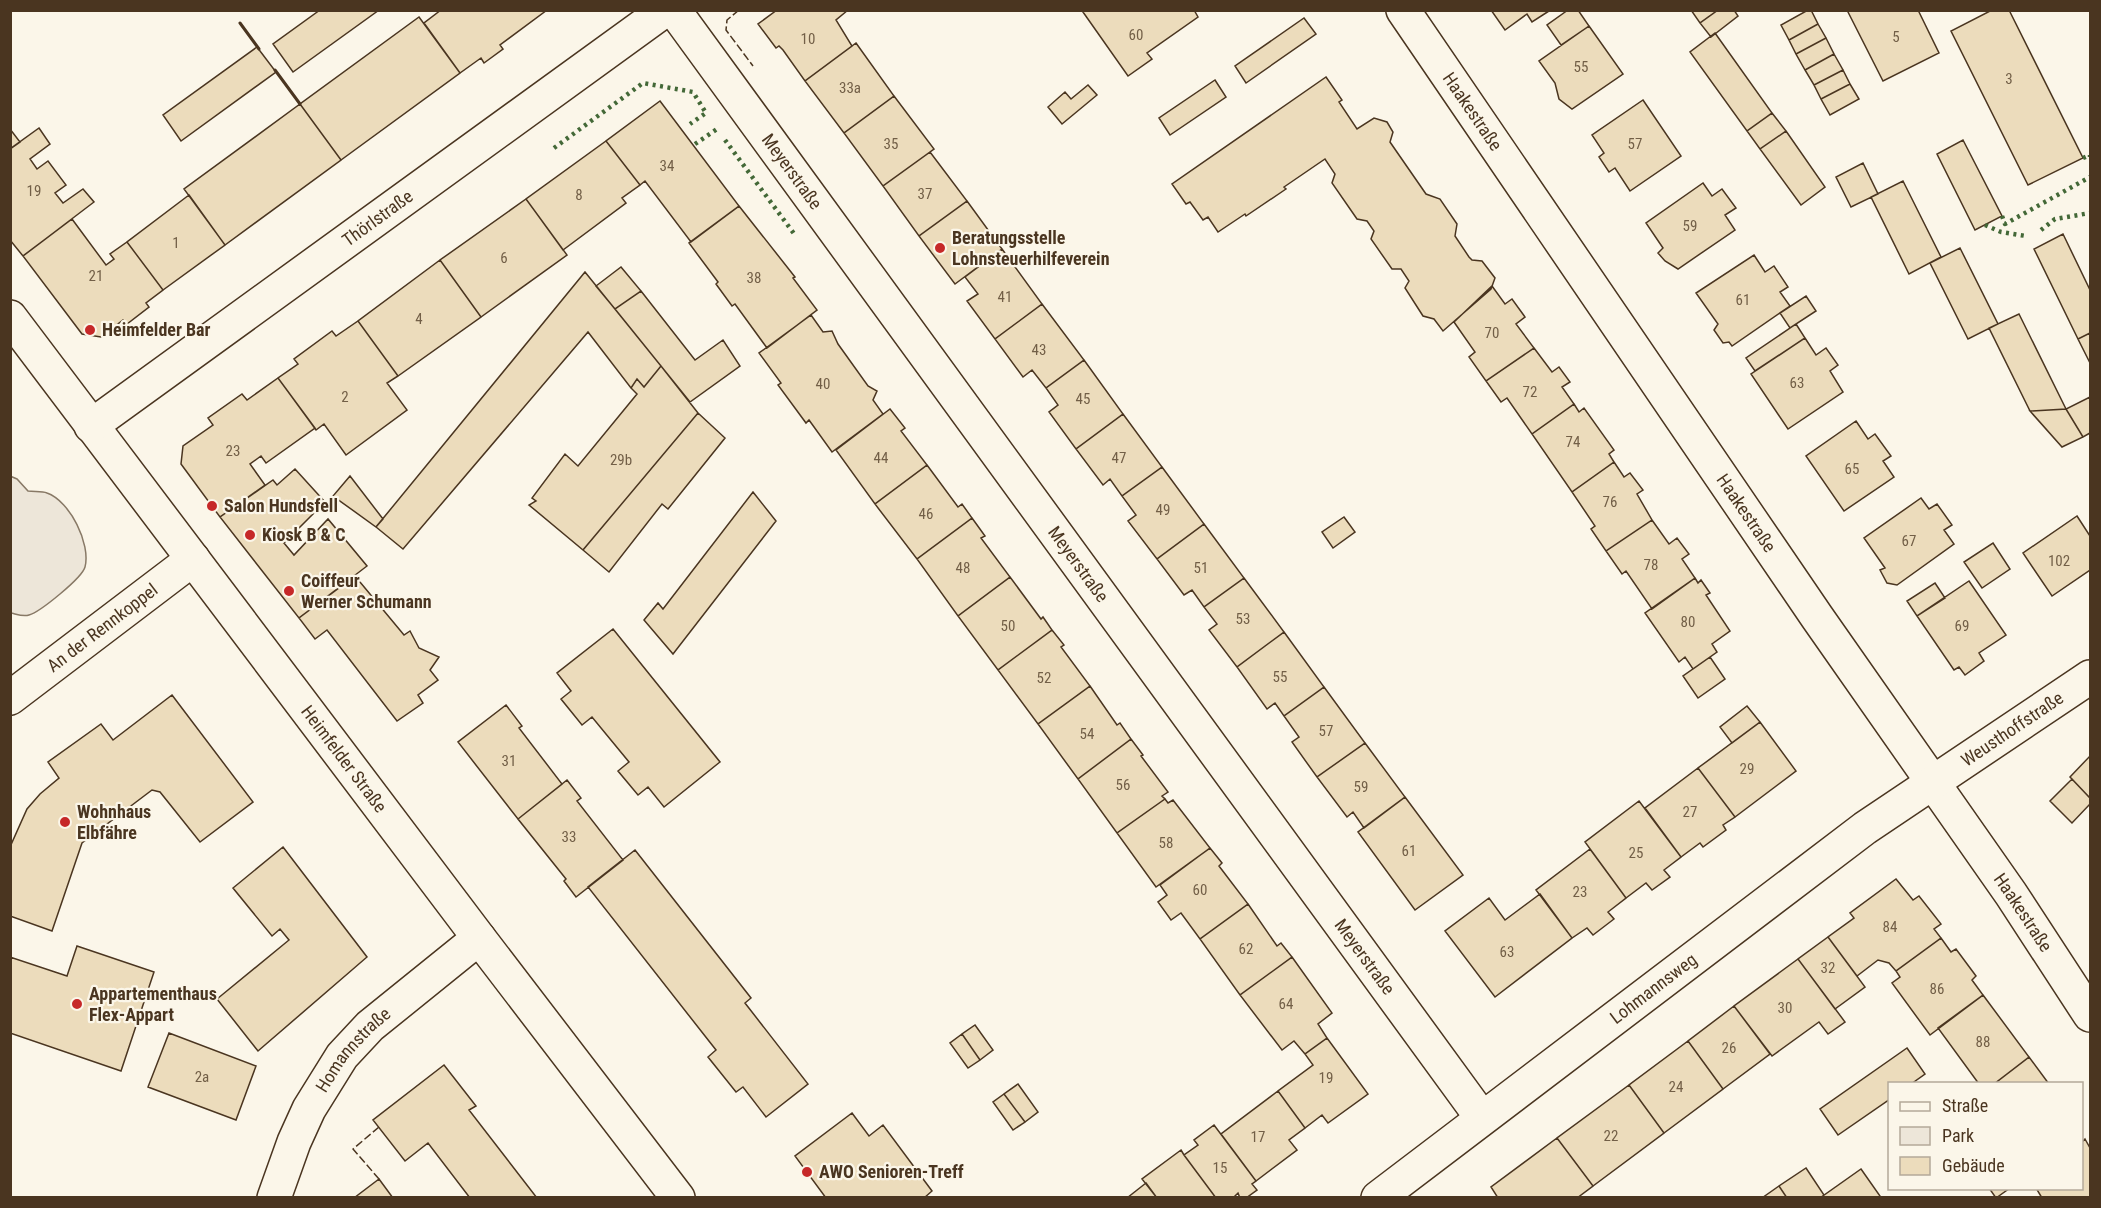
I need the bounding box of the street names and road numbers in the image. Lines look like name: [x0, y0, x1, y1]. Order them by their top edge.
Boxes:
street label: Haakestraße: [1439, 68, 1507, 154]
street label: Meyerstraße: [758, 129, 827, 213]
street label: Thörlstraße: [338, 185, 417, 250]
street label: Haakestraße: [1713, 470, 1781, 556]
street label: Meyerstraße: [1044, 522, 1113, 606]
street label: An der Rennkoppel: [43, 579, 161, 676]
street label: Weusthoffstraße: [1957, 687, 2067, 770]
street label: Heimfelder Straße: [297, 701, 391, 816]
street label: Haakestraße: [1990, 869, 2057, 956]
street label: Meyerstraße: [1330, 915, 1399, 999]
street label: Lohmannsweg: [1606, 949, 1701, 1028]
street label: Homannstraße: [311, 1003, 394, 1096]

